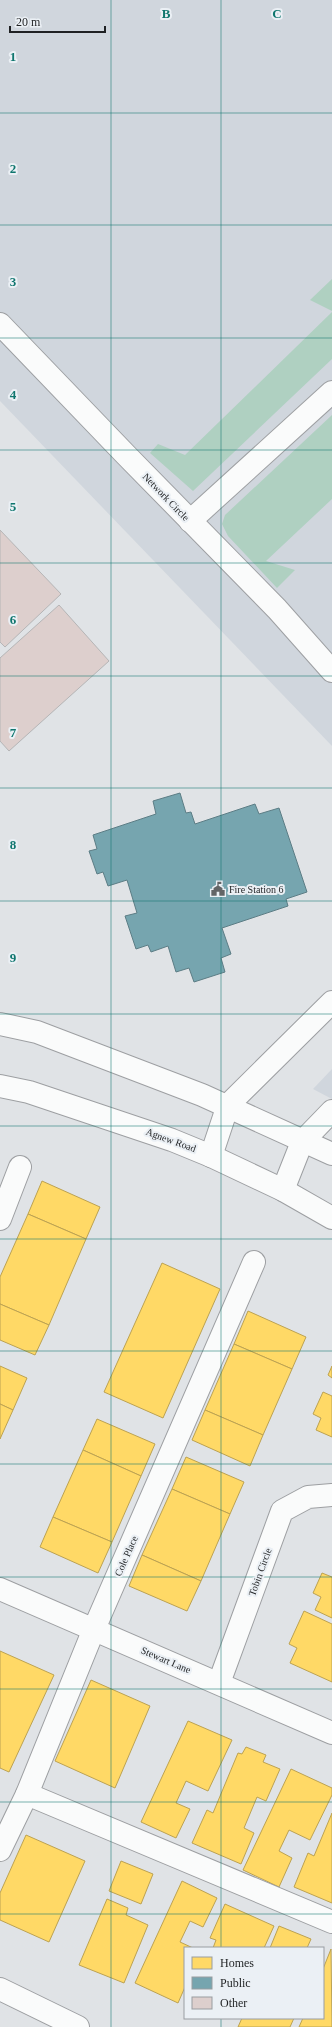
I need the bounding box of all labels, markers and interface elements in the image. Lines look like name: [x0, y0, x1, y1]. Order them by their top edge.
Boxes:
text: B: [162, 6, 171, 21]
text: C: [272, 6, 282, 21]
scale bar: [10, 8, 105, 34]
text: 20 m: [16, 15, 41, 29]
text: 1: [10, 49, 16, 64]
text: 2: [10, 161, 16, 176]
text: 3: [10, 274, 17, 289]
text: 4: [10, 387, 17, 402]
street label: Network Circle: [141, 471, 192, 523]
text: 5: [10, 499, 17, 514]
text: 6: [10, 612, 17, 627]
text: 7: [10, 725, 17, 740]
text: 8: [10, 837, 17, 852]
public building icon: Fire Station 6: [210, 881, 226, 897]
place label: Fire Station 6: [229, 884, 283, 895]
text: 9: [10, 950, 17, 965]
street label: Agnew Road: [144, 1126, 198, 1154]
street label: Cole Place: [112, 1534, 140, 1578]
street label: Tobin Circle: [246, 1546, 274, 1597]
street label: Stewart Lane: [139, 1645, 193, 1676]
legend: [184, 1947, 324, 2019]
text: Homes: [220, 1956, 254, 1970]
text: Public: [220, 1976, 251, 1990]
text: Other: [220, 1996, 247, 2010]

